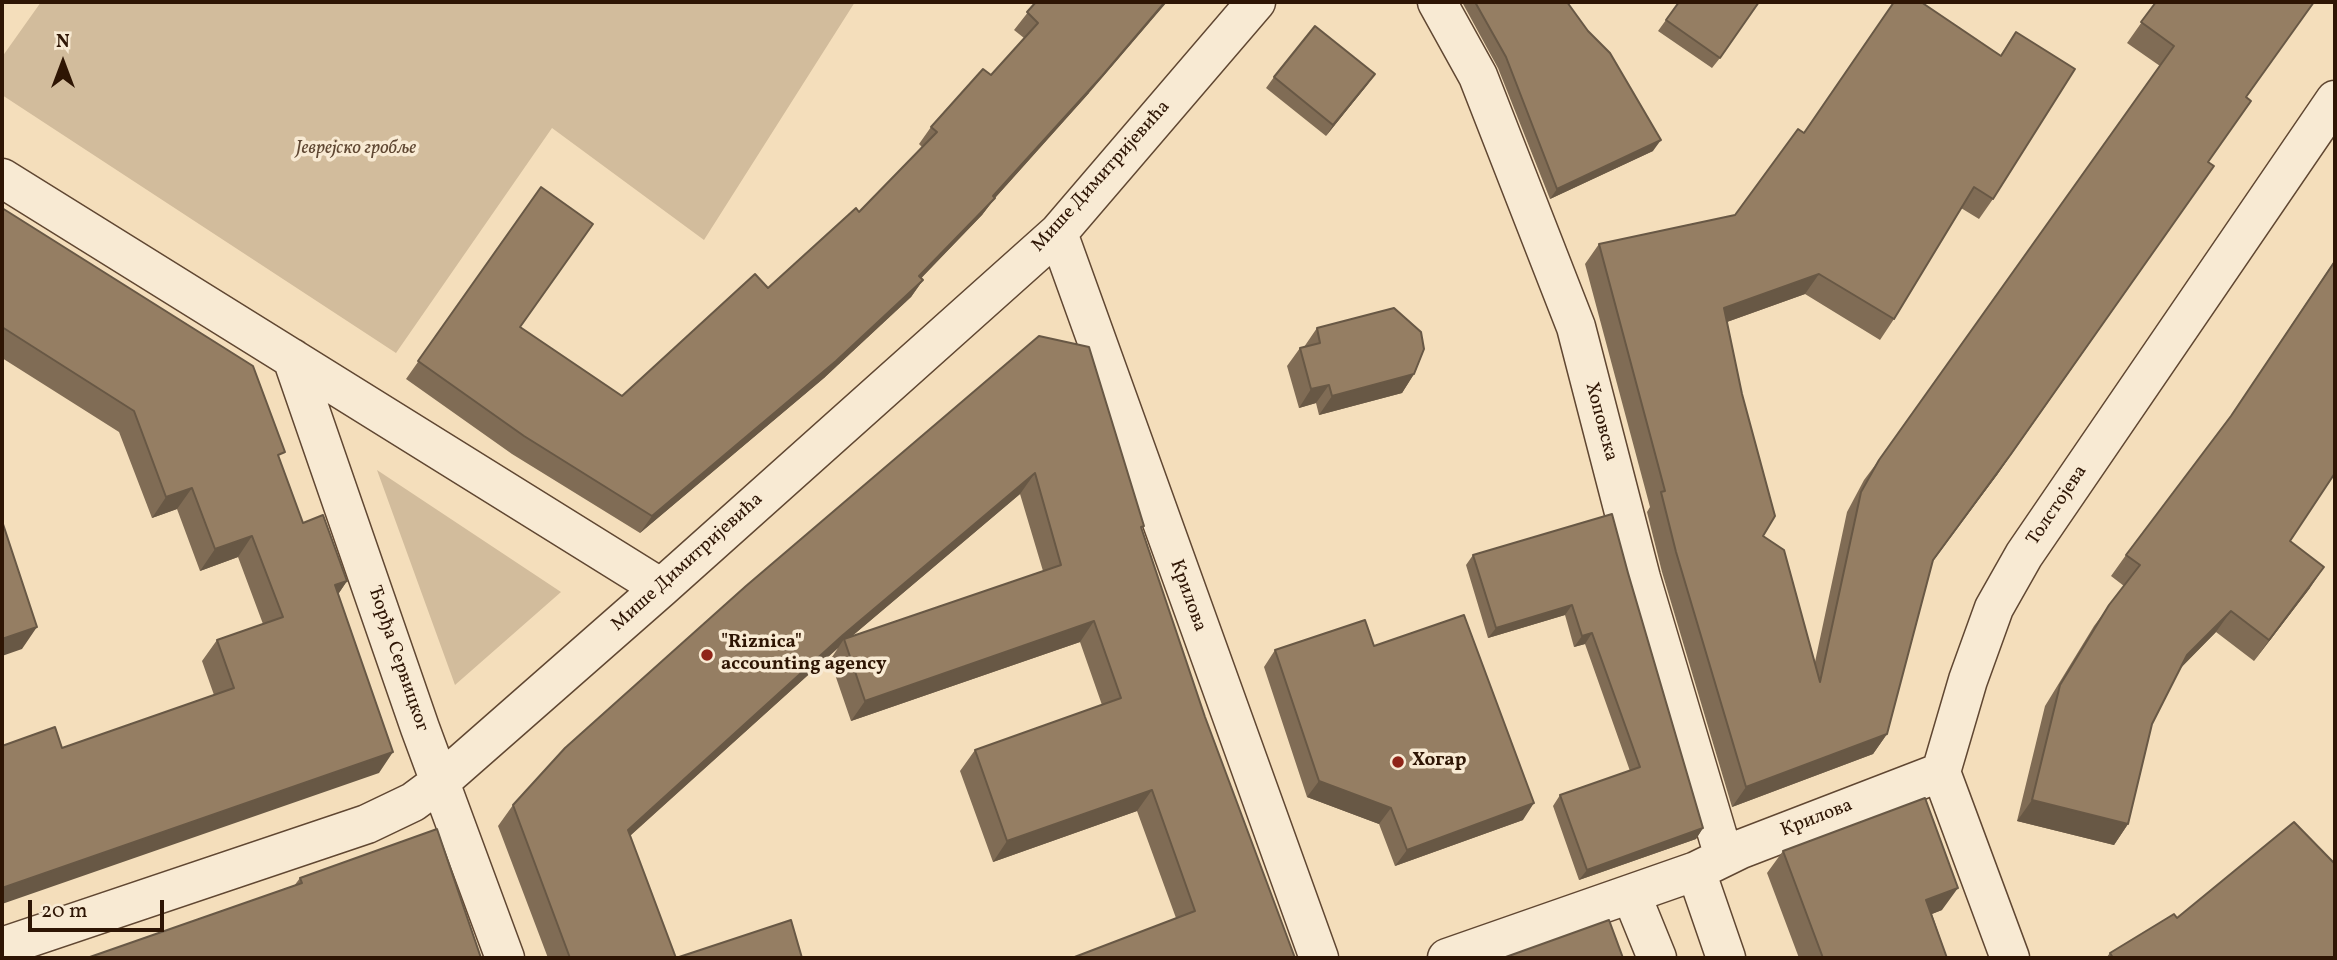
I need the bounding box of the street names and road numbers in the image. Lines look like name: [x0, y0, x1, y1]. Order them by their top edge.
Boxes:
street label: Мише Димитријевића: [1028, 97, 1176, 257]
street label: Хоповска: [1579, 380, 1621, 464]
street label: Толстојева: [2023, 462, 2093, 550]
street label: Мише Димитријевића: [608, 489, 768, 637]
street label: Крилова: [1163, 557, 1211, 635]
street label: Ђорђа Сервицког: [361, 583, 433, 735]
street label: Крилова: [1778, 795, 1856, 843]

